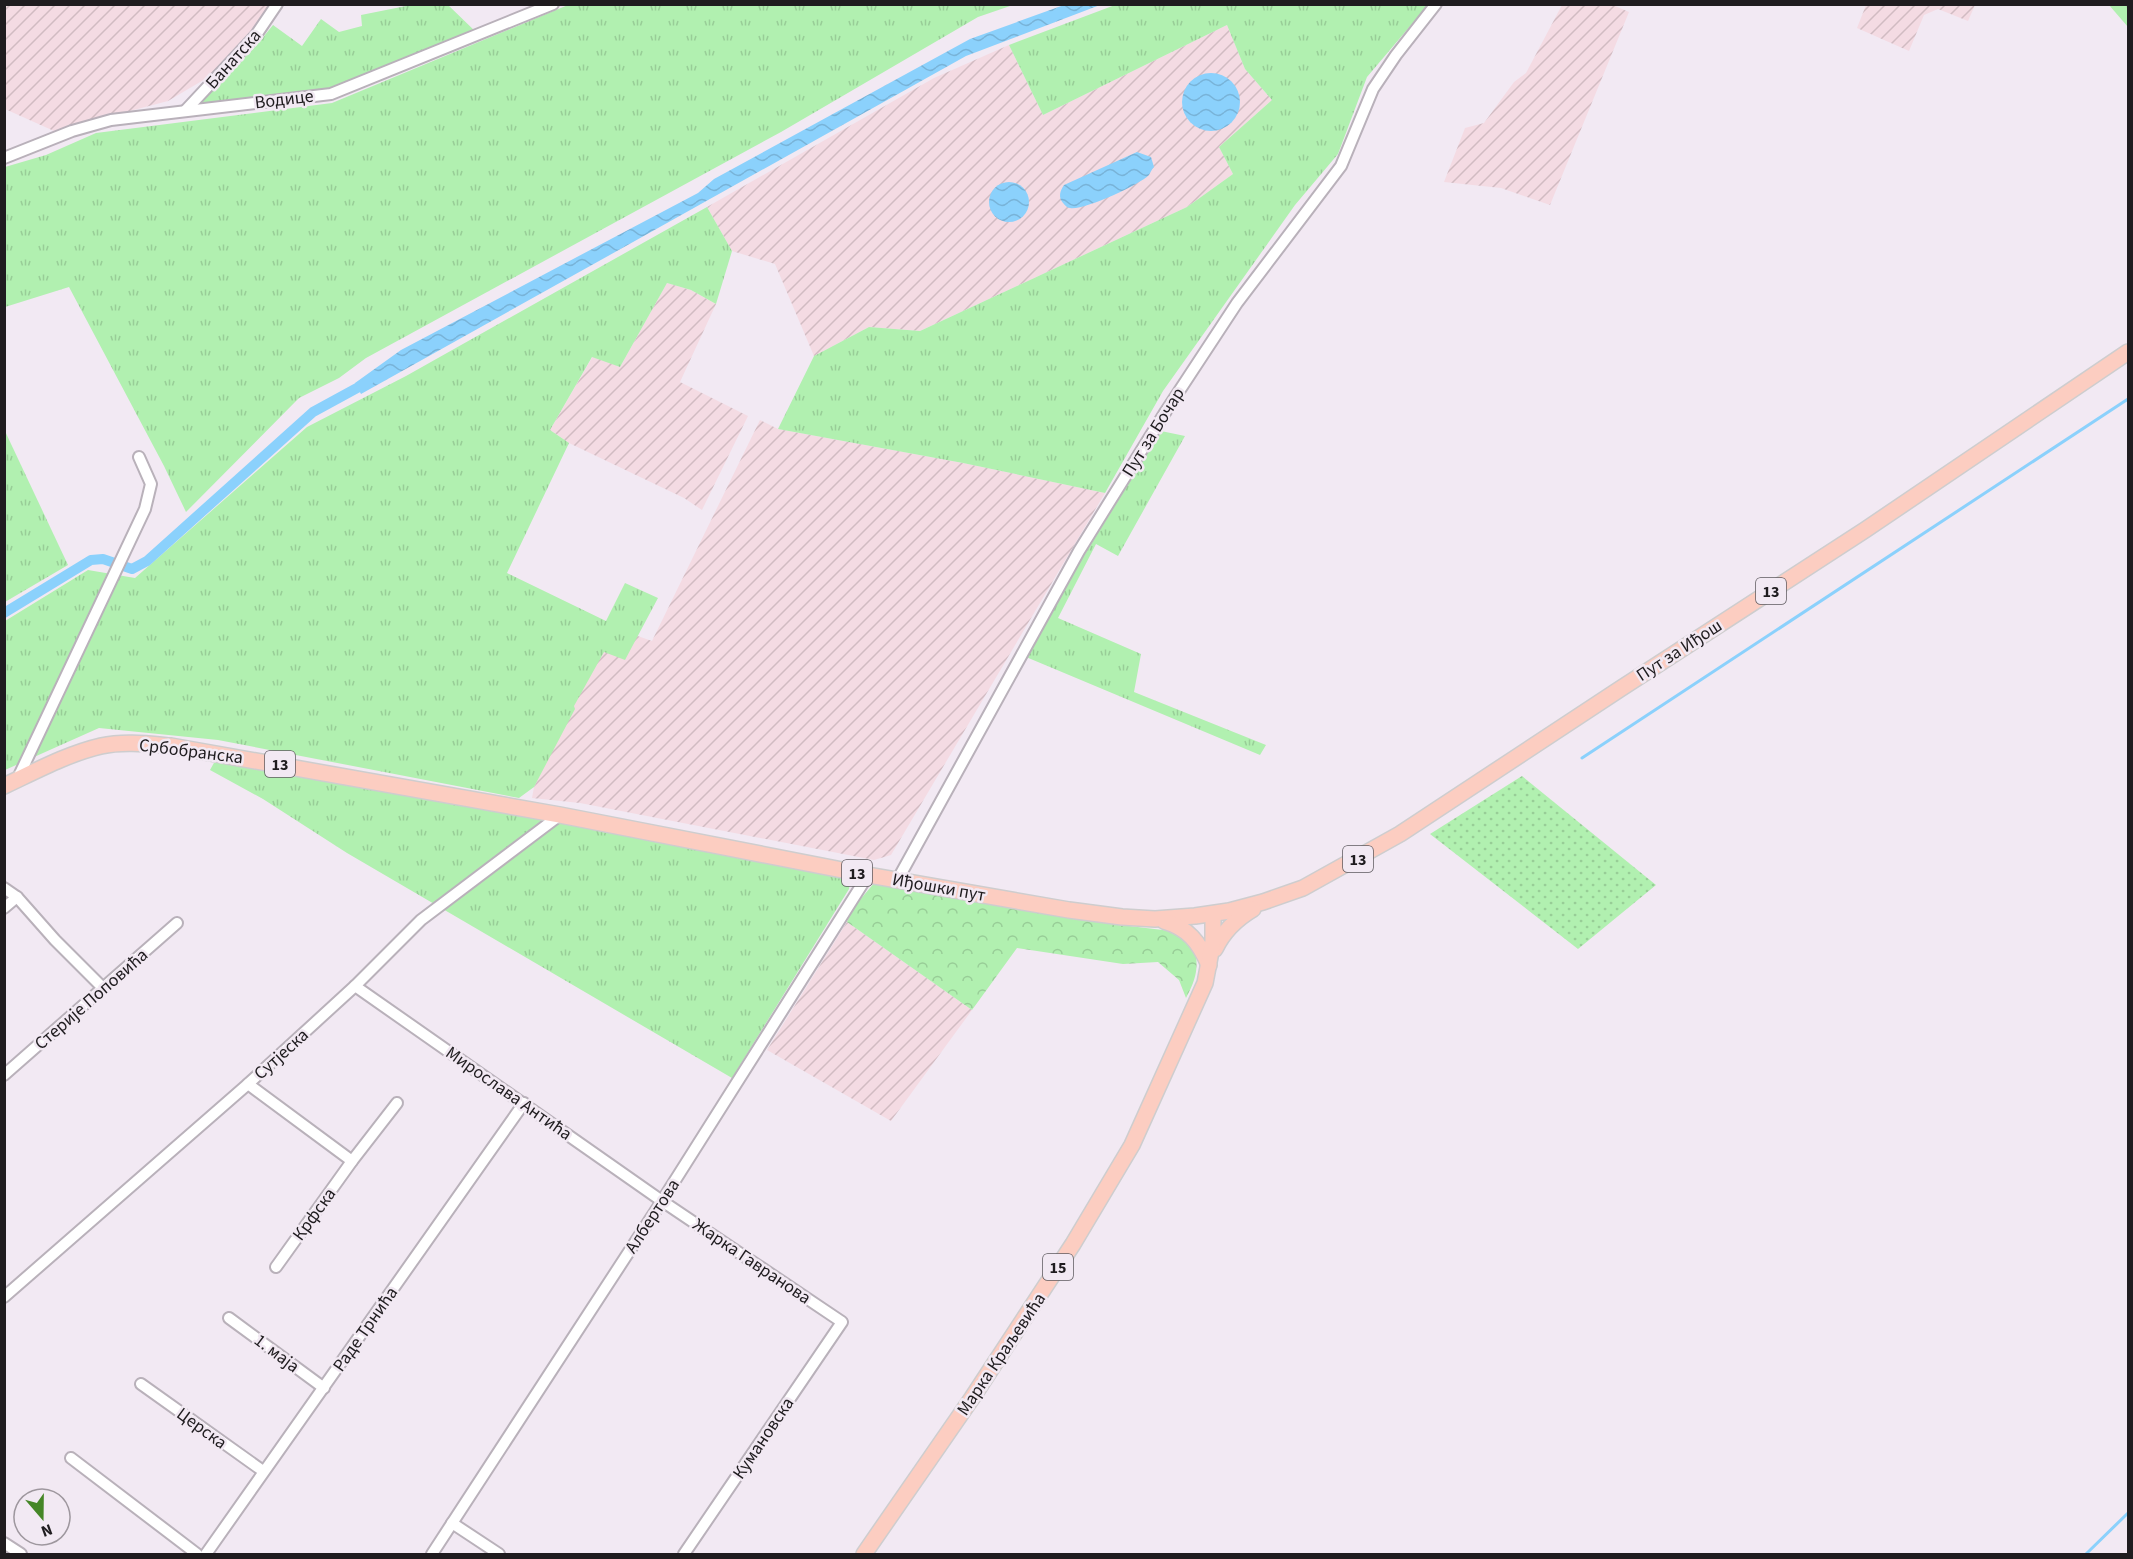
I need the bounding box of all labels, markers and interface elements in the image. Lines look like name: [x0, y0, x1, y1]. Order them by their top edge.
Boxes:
street label: Банатска: [200, 24, 267, 95]
street label: Водице: [253, 83, 315, 116]
street label: Пут за Бочар: [1116, 383, 1191, 482]
road number: 13: [1756, 578, 1786, 604]
street label: Пут за Иђош: [1631, 613, 1727, 688]
street label: Србобранска: [138, 733, 244, 770]
road number: 13: [265, 751, 295, 777]
road number: 13: [1343, 846, 1373, 872]
road number: 13: [842, 860, 872, 886]
street label: Иђошки пут: [890, 867, 988, 908]
street label: Стерије Поповића: [29, 943, 154, 1056]
street label: Сутјеска: [248, 1023, 314, 1086]
street label: Мирослава Антића: [441, 1040, 577, 1146]
street label: Албертова: [619, 1174, 686, 1258]
street label: Крфска: [287, 1183, 342, 1246]
street label: Жарка Гавранова: [688, 1213, 816, 1310]
road number: 15: [1043, 1254, 1073, 1280]
street label: Раде Трнића: [327, 1282, 404, 1377]
street label: Марка Краљевића: [951, 1288, 1052, 1421]
street label: 1. маја: [249, 1328, 305, 1379]
street label: Кумановска: [727, 1392, 800, 1484]
street label: Церска: [171, 1402, 232, 1455]
north arrow: [12, 1487, 72, 1547]
text: N: [38, 1518, 56, 1542]

